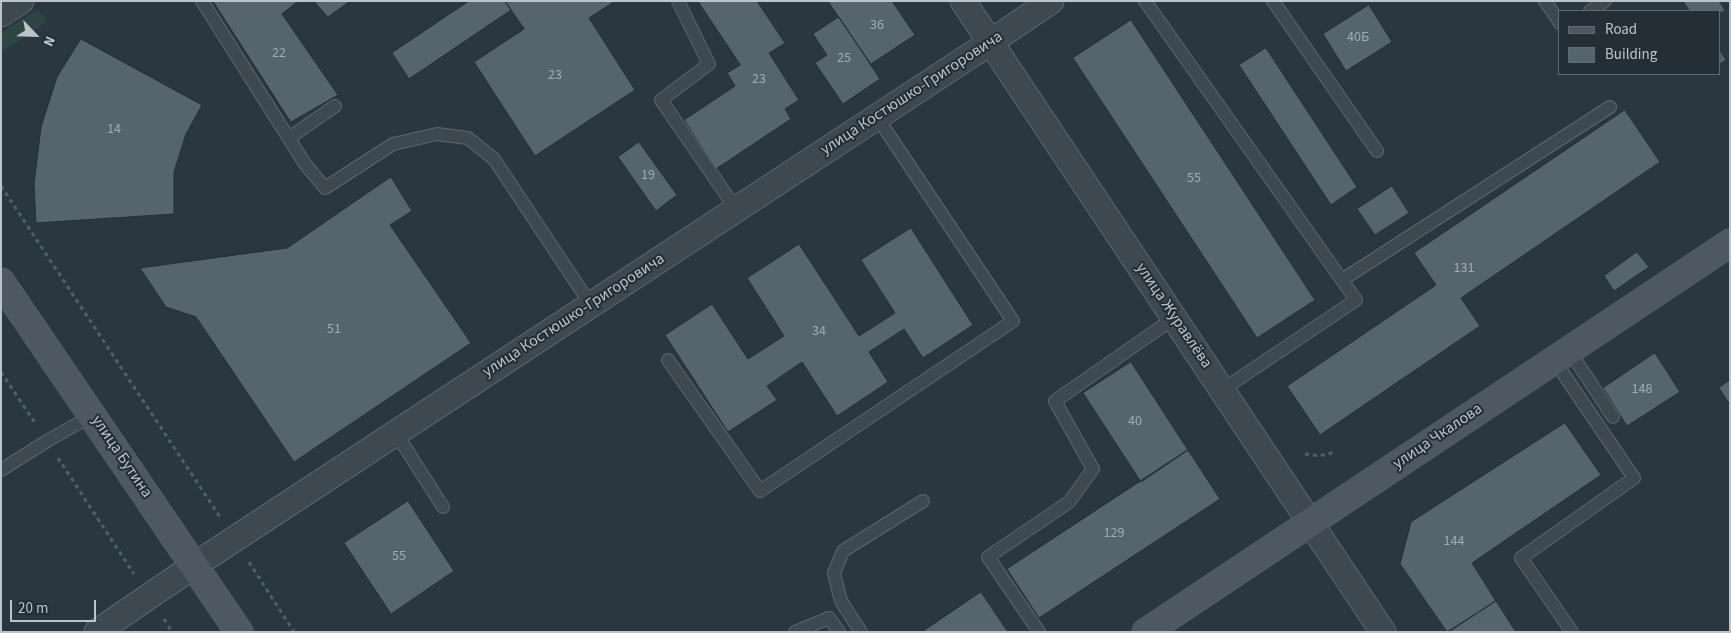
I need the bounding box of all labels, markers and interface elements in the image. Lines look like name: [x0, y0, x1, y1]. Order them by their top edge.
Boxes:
north arrow: [10, 10, 60, 60]
legend: [1558, 10, 1721, 75]
house number: 36: [870, 18, 884, 34]
text: Road: [1605, 19, 1637, 40]
street label: улица Костюшко-Григоровича: [817, 28, 1007, 160]
house number: 40Б: [1347, 30, 1369, 46]
text: N: [38, 33, 60, 49]
text: Building: [1605, 44, 1657, 65]
house number: 22: [272, 46, 286, 62]
house number: 25: [837, 51, 851, 67]
house number: 23: [548, 68, 562, 84]
house number: 23: [752, 72, 766, 88]
house number: 14: [107, 122, 121, 138]
house number: 19: [641, 168, 655, 184]
house number: 55: [1187, 171, 1201, 187]
street label: улица Костюшко-Григоровича: [479, 250, 669, 382]
street label: улица Журавлёва: [1131, 260, 1215, 372]
house number: 131: [1454, 261, 1474, 277]
house number: 51: [327, 322, 341, 338]
house number: 34: [812, 324, 826, 340]
house number: 148: [1632, 382, 1652, 398]
street label: улица Чкалова: [1390, 400, 1486, 474]
street label: улица Бутина: [86, 412, 156, 502]
house number: 40: [1128, 414, 1142, 430]
house number: 129: [1104, 526, 1124, 542]
house number: 144: [1444, 534, 1464, 550]
house number: 55: [392, 549, 406, 565]
scale bar: [12, 590, 99, 622]
text: 20 m: [18, 598, 48, 619]

